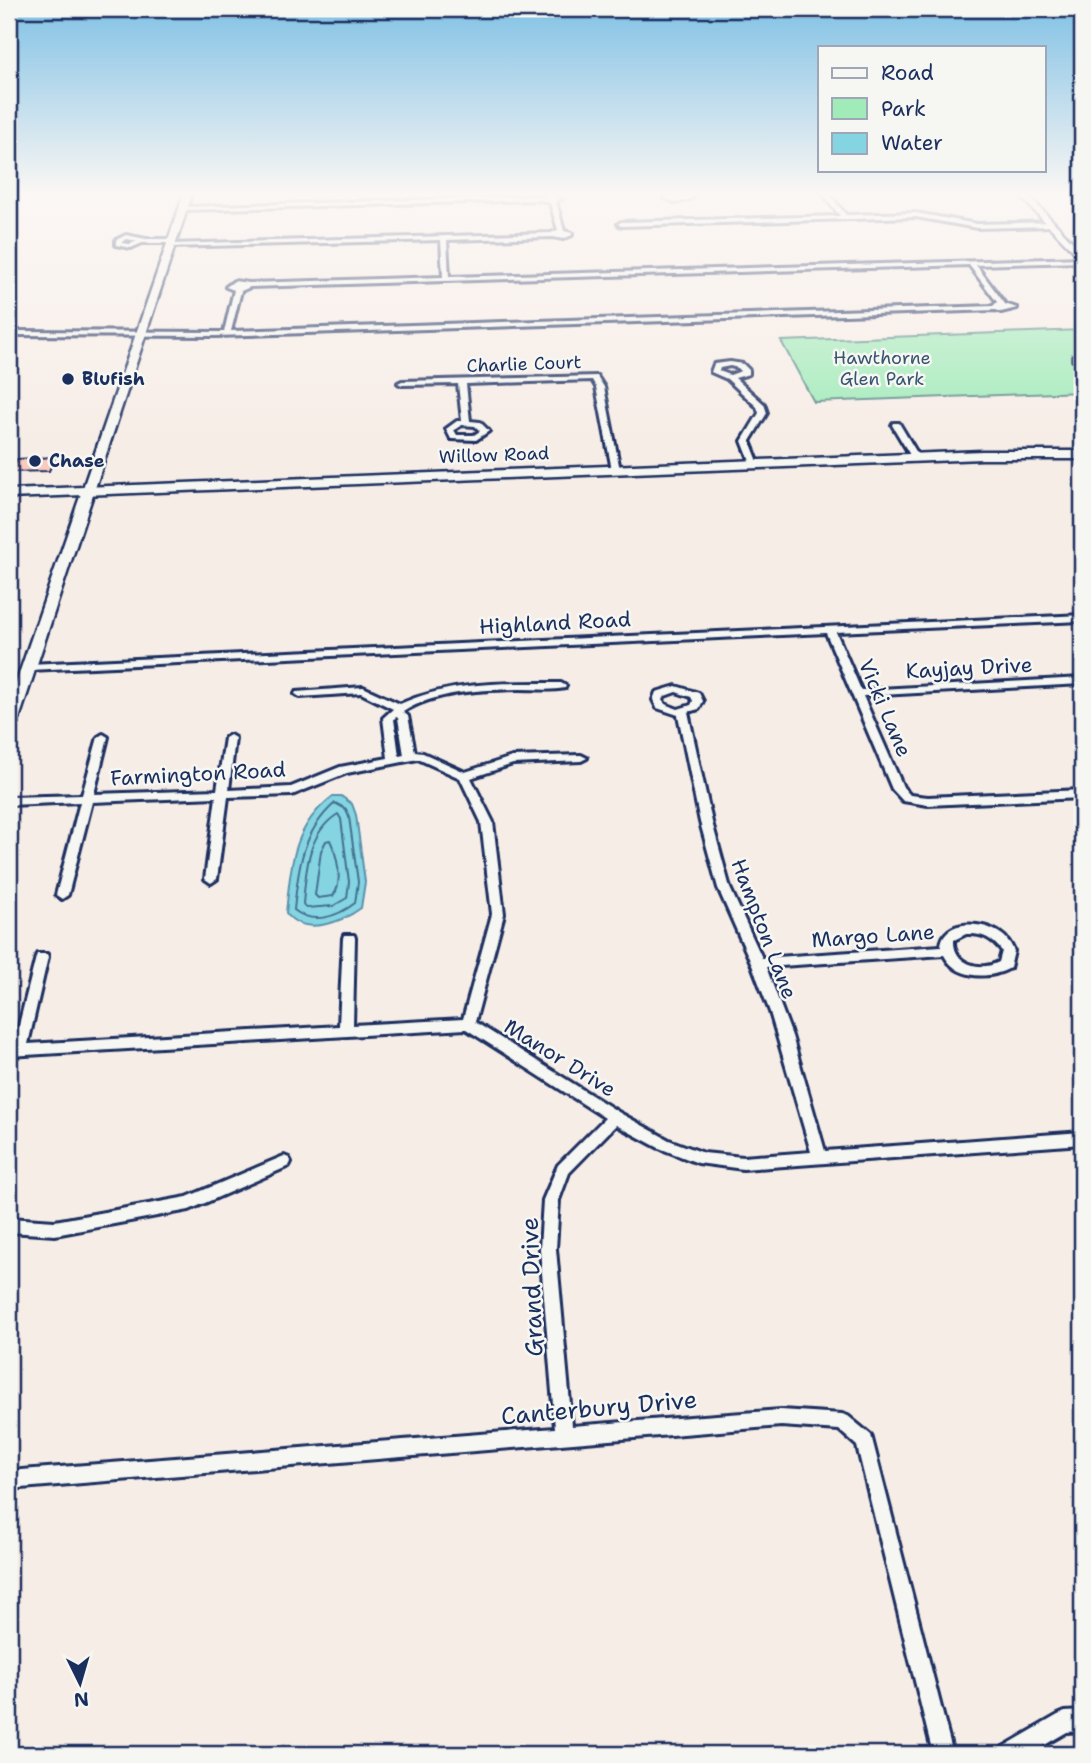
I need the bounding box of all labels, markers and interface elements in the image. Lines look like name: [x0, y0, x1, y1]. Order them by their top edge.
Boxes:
legend: [818, 46, 1046, 172]
text: Road: [881, 59, 934, 87]
text: Park: [881, 95, 926, 123]
text: Water: [881, 129, 943, 157]
park label: Hawthorne Glen Park: [833, 346, 931, 391]
street label: Charlie Court: [466, 350, 582, 378]
place label: Blufish: [82, 367, 145, 391]
marker: Blufish: [60, 371, 76, 387]
street label: Willow Road: [438, 441, 550, 469]
place label: Chase: [49, 449, 105, 473]
marker: Chase: [27, 453, 43, 469]
street label: Highland Road: [478, 605, 632, 641]
street label: Kayjay Drive: [905, 651, 1033, 685]
street label: Vicki Lane: [852, 655, 918, 761]
street label: Farmington Road: [110, 755, 286, 793]
street label: Hampton Lane: [724, 855, 804, 1003]
street label: Margo Lane: [810, 918, 936, 954]
street label: Manor Drive: [499, 1012, 621, 1104]
street label: Grand Drive: [514, 1217, 550, 1357]
street label: Canterbury Drive: [500, 1383, 698, 1433]
north arrow: [46, 1648, 116, 1718]
text: N: [73, 1686, 90, 1713]

